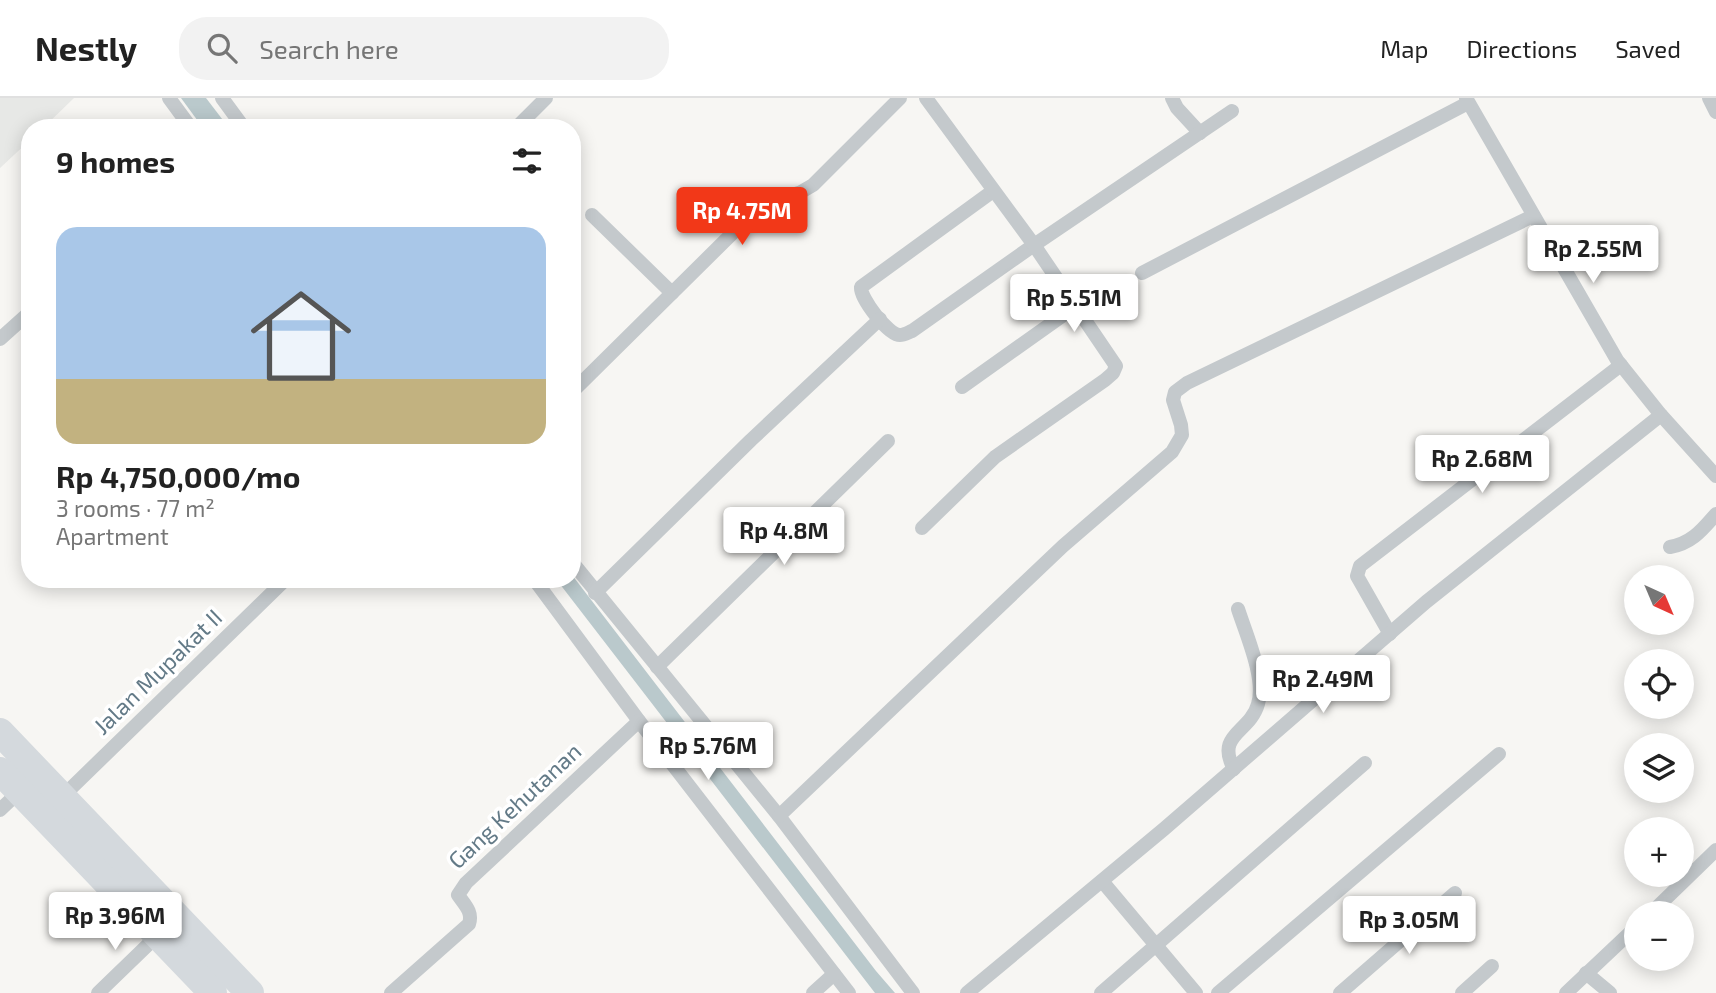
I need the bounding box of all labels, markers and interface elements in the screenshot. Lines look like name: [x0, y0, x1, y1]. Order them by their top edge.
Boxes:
search box: [179, 17, 669, 80]
text: Nestly: [35, 28, 137, 68]
icon: search: [203, 29, 241, 67]
text: Search here: [259, 33, 399, 64]
text: Map: [1380, 34, 1428, 63]
text: Directions: [1466, 34, 1577, 63]
text: Saved: [1615, 34, 1681, 63]
icon: filters: [508, 142, 546, 180]
text: 9 homes: [56, 143, 175, 179]
pin: Rp 4.75M: [670, 188, 814, 247]
text: Rp 4.75M: [692, 196, 792, 224]
pin: Rp 2.55M: [1521, 226, 1665, 285]
text: Rp 2.55M: [1543, 234, 1643, 262]
icon: home: [238, 273, 364, 399]
pin: Rp 5.51M: [1002, 274, 1146, 334]
text: Rp 5.51M: [1026, 283, 1122, 311]
pin: Rp 2.68M: [1410, 436, 1554, 495]
text: Rp 2.68M: [1431, 444, 1533, 472]
text: Rp 4,750,000/mo: [56, 458, 300, 494]
text: 3 rooms · 77 m²: [56, 494, 215, 522]
pin: Rp 4.8M: [719, 508, 849, 567]
text: Rp 4.8M: [739, 516, 829, 544]
text: Apartment: [56, 522, 169, 550]
north arrow: [1624, 565, 1694, 635]
map controls: [1624, 565, 1694, 971]
street label: Jalan Mupakat II: [87, 603, 227, 740]
button: locate: [1624, 649, 1694, 719]
pin: Rp 2.49M: [1251, 656, 1395, 715]
text: Rp 2.49M: [1272, 664, 1374, 692]
pin: Rp 5.76M: [636, 722, 780, 782]
text: Rp 5.76M: [659, 731, 757, 759]
button: layers: [1624, 733, 1694, 803]
street label: Gang Kehutanan: [442, 737, 586, 874]
button: +: [1624, 817, 1694, 887]
pin: Rp 3.96M: [43, 892, 187, 952]
pin: Rp 3.05M: [1337, 896, 1481, 956]
text: Rp 3.96M: [65, 901, 165, 929]
button: −: [1624, 901, 1694, 971]
text: Rp 3.05M: [1359, 905, 1459, 933]

